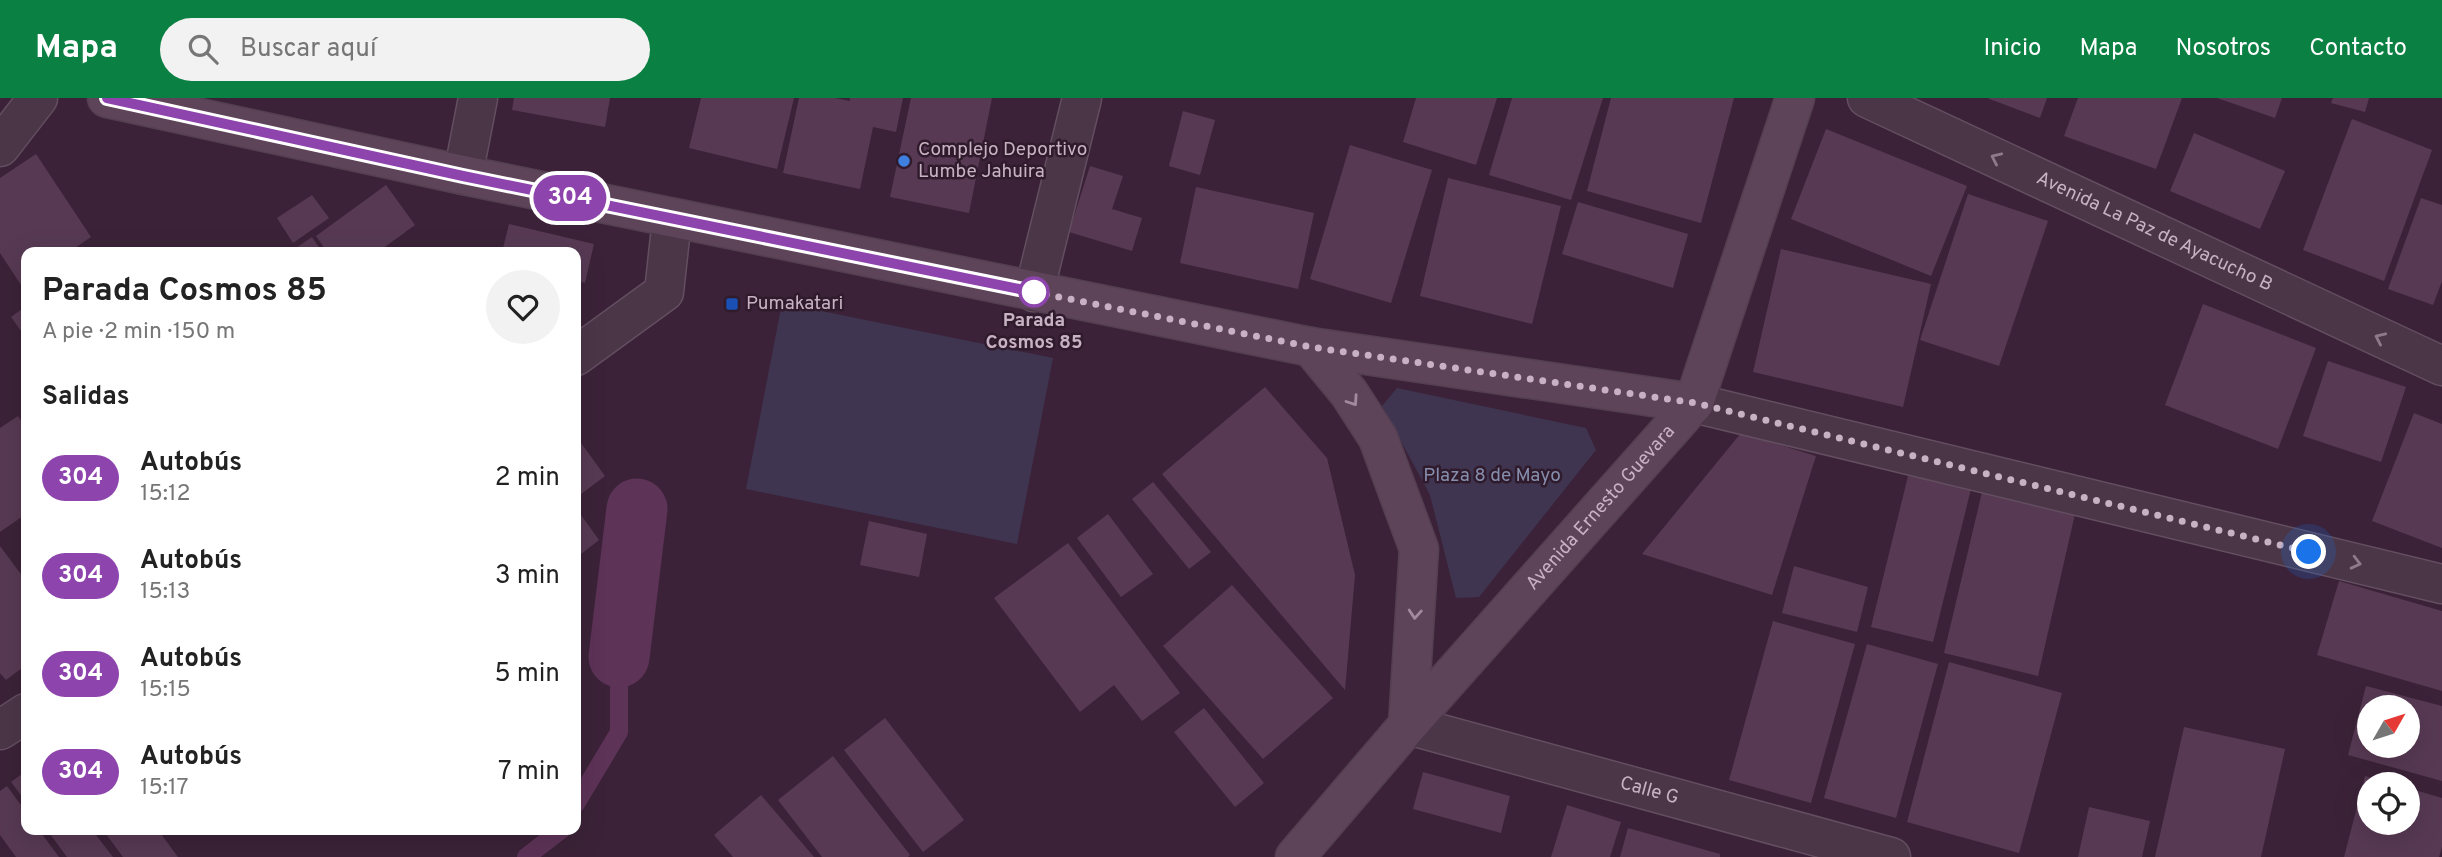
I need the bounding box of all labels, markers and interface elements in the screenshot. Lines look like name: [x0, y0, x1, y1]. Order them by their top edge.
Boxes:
search box: [160, 18, 650, 81]
text: Mapa: [35, 28, 118, 70]
icon: search: [184, 30, 222, 68]
text: Buscar aquí: [240, 33, 377, 66]
text: Inicio: [1984, 34, 2041, 64]
text: Mapa: [2079, 34, 2138, 64]
text: Nosotros: [2176, 34, 2271, 64]
text: Contacto: [2309, 34, 2407, 64]
place label: Complejo Deportivo Lumbe Jahuira: [918, 138, 1087, 184]
marker: Complejo Deportivo Lumbe Jahuira: [896, 153, 912, 169]
one-way arrow: [1991, 153, 2003, 167]
street label: Avenida La Paz de Ayacucho B: [2032, 167, 2276, 297]
line badge: 304: [530, 175, 610, 221]
text: 304: [547, 183, 593, 213]
button: heart: [486, 270, 560, 344]
text: Parada Cosmos 85: [42, 271, 327, 313]
marker: Parada Cosmos 85: [1019, 277, 1049, 307]
place label: Pumakatari: [746, 292, 843, 316]
marker: Pumakatari: [724, 296, 740, 312]
place label: Parada Cosmos 85: [986, 309, 1083, 355]
text: A pie · 2 min · 150 m: [42, 318, 235, 347]
one-way arrow: [2375, 332, 2387, 346]
text: Salidas: [42, 381, 130, 414]
one-way arrow: [1345, 393, 1358, 406]
street label: Avenida Ernesto Guevara: [1521, 420, 1681, 596]
text: Autobús: [140, 447, 242, 480]
text: 2 min: [495, 462, 560, 495]
text: 304: [58, 463, 103, 493]
park label: Plaza 8 de Mayo: [1423, 464, 1561, 488]
text: 15:12: [140, 480, 191, 509]
your location: [2291, 534, 2326, 569]
text: Autobús: [140, 545, 242, 578]
one-way arrow: [2350, 555, 2362, 569]
text: 3 min: [495, 560, 560, 593]
text: 304: [58, 561, 103, 591]
text: 15:13: [140, 578, 190, 607]
one-way arrow: [1408, 608, 1423, 619]
text: Autobús: [140, 643, 242, 676]
text: 5 min: [494, 658, 560, 691]
text: 304: [58, 659, 103, 689]
text: 15:15: [140, 676, 191, 705]
north arrow: [2357, 695, 2420, 758]
map controls: [2357, 695, 2420, 835]
text: Autobús: [140, 741, 242, 774]
text: 7 min: [498, 756, 560, 789]
text: 304: [58, 757, 103, 787]
street label: Calle G: [1617, 771, 1681, 810]
button: locate: [2357, 772, 2420, 835]
text: 15:17: [140, 774, 189, 803]

